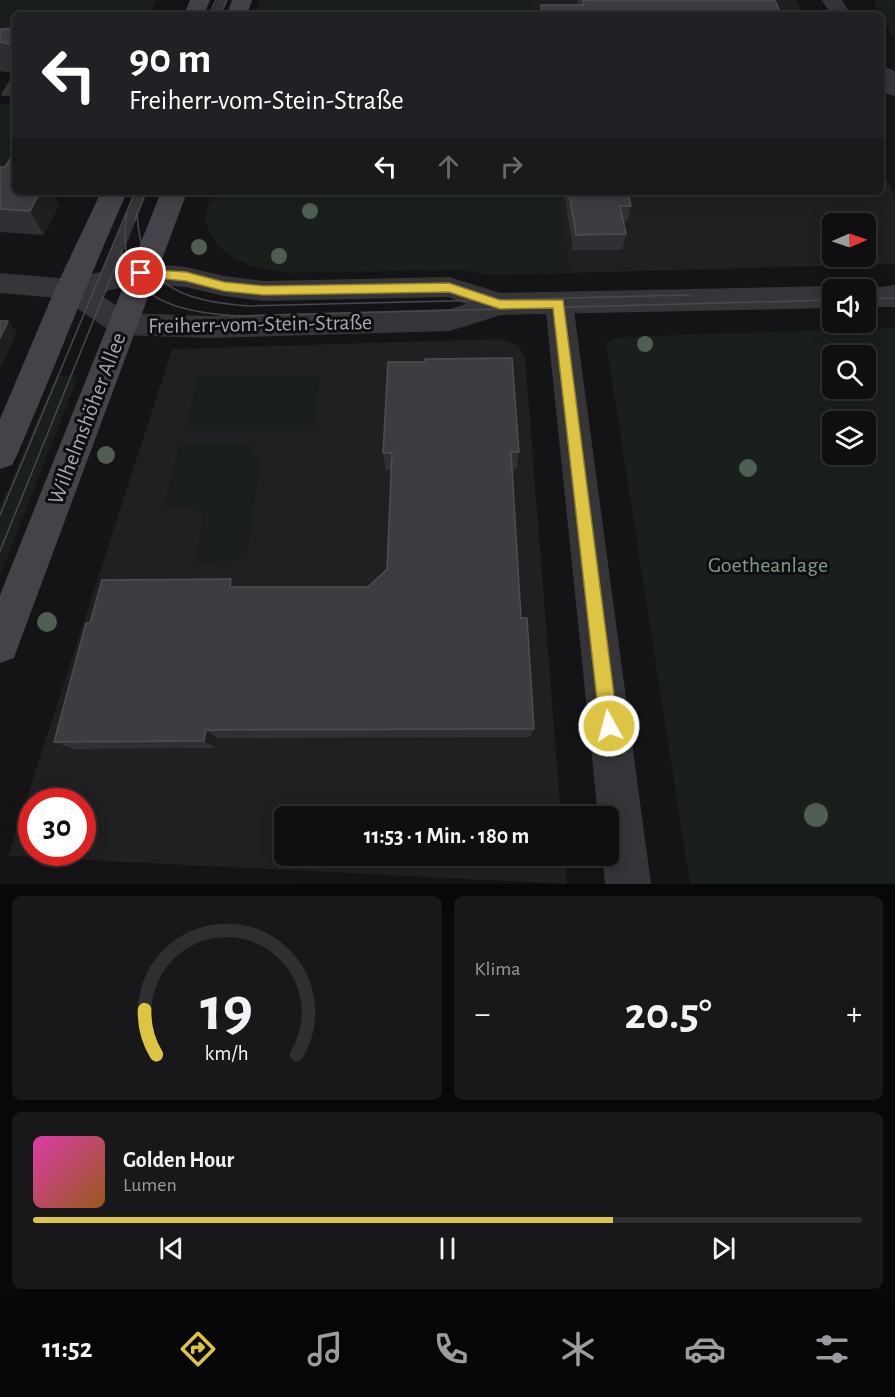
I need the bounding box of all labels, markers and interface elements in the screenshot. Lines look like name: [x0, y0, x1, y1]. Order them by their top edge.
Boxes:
icon: left: [30, 36, 108, 114]
text: 90 m: [129, 38, 211, 80]
text: Freiherr-vom-Stein-Straße: [129, 87, 404, 114]
icon: left: [369, 150, 402, 183]
icon: ahead: [432, 150, 465, 183]
icon: right: [495, 150, 528, 183]
north arrow: [822, 213, 876, 267]
map controls: [822, 213, 876, 465]
pin: [115, 247, 166, 298]
icon: arrive: [124, 256, 157, 289]
button: sound: [822, 279, 876, 333]
street label: Freiherr-vom-Stein-Straße: [148, 311, 372, 337]
street label: Wilhelmshöher Allee: [44, 330, 130, 507]
button: search: [822, 345, 876, 399]
button: layers: [822, 411, 876, 465]
park label: Goetheanlage: [708, 554, 828, 576]
position arrow: [577, 694, 641, 758]
speed limit sign: 30: [18, 788, 96, 866]
text: 11:53 · 1 Min. · 180 m: [364, 825, 529, 847]
text: Klima: [475, 959, 520, 979]
text: 19: [200, 979, 253, 1041]
text: 20.5°: [624, 992, 712, 1037]
text: −: [475, 998, 490, 1031]
text: +: [846, 998, 862, 1031]
text: km/h: [205, 1043, 249, 1064]
text: Golden Hour: [123, 1149, 234, 1171]
text: Lumen: [123, 1175, 177, 1195]
icon: previous: [155, 1232, 188, 1265]
icon: pause: [431, 1232, 464, 1265]
icon: next: [707, 1232, 740, 1265]
icon: directions: [177, 1328, 219, 1370]
icon: music: [304, 1328, 346, 1370]
icon: phone: [430, 1328, 472, 1370]
icon: climate: [557, 1328, 599, 1370]
icon: car: [684, 1328, 726, 1370]
icon: filters: [811, 1328, 853, 1370]
text: 11:52: [42, 1335, 92, 1362]

